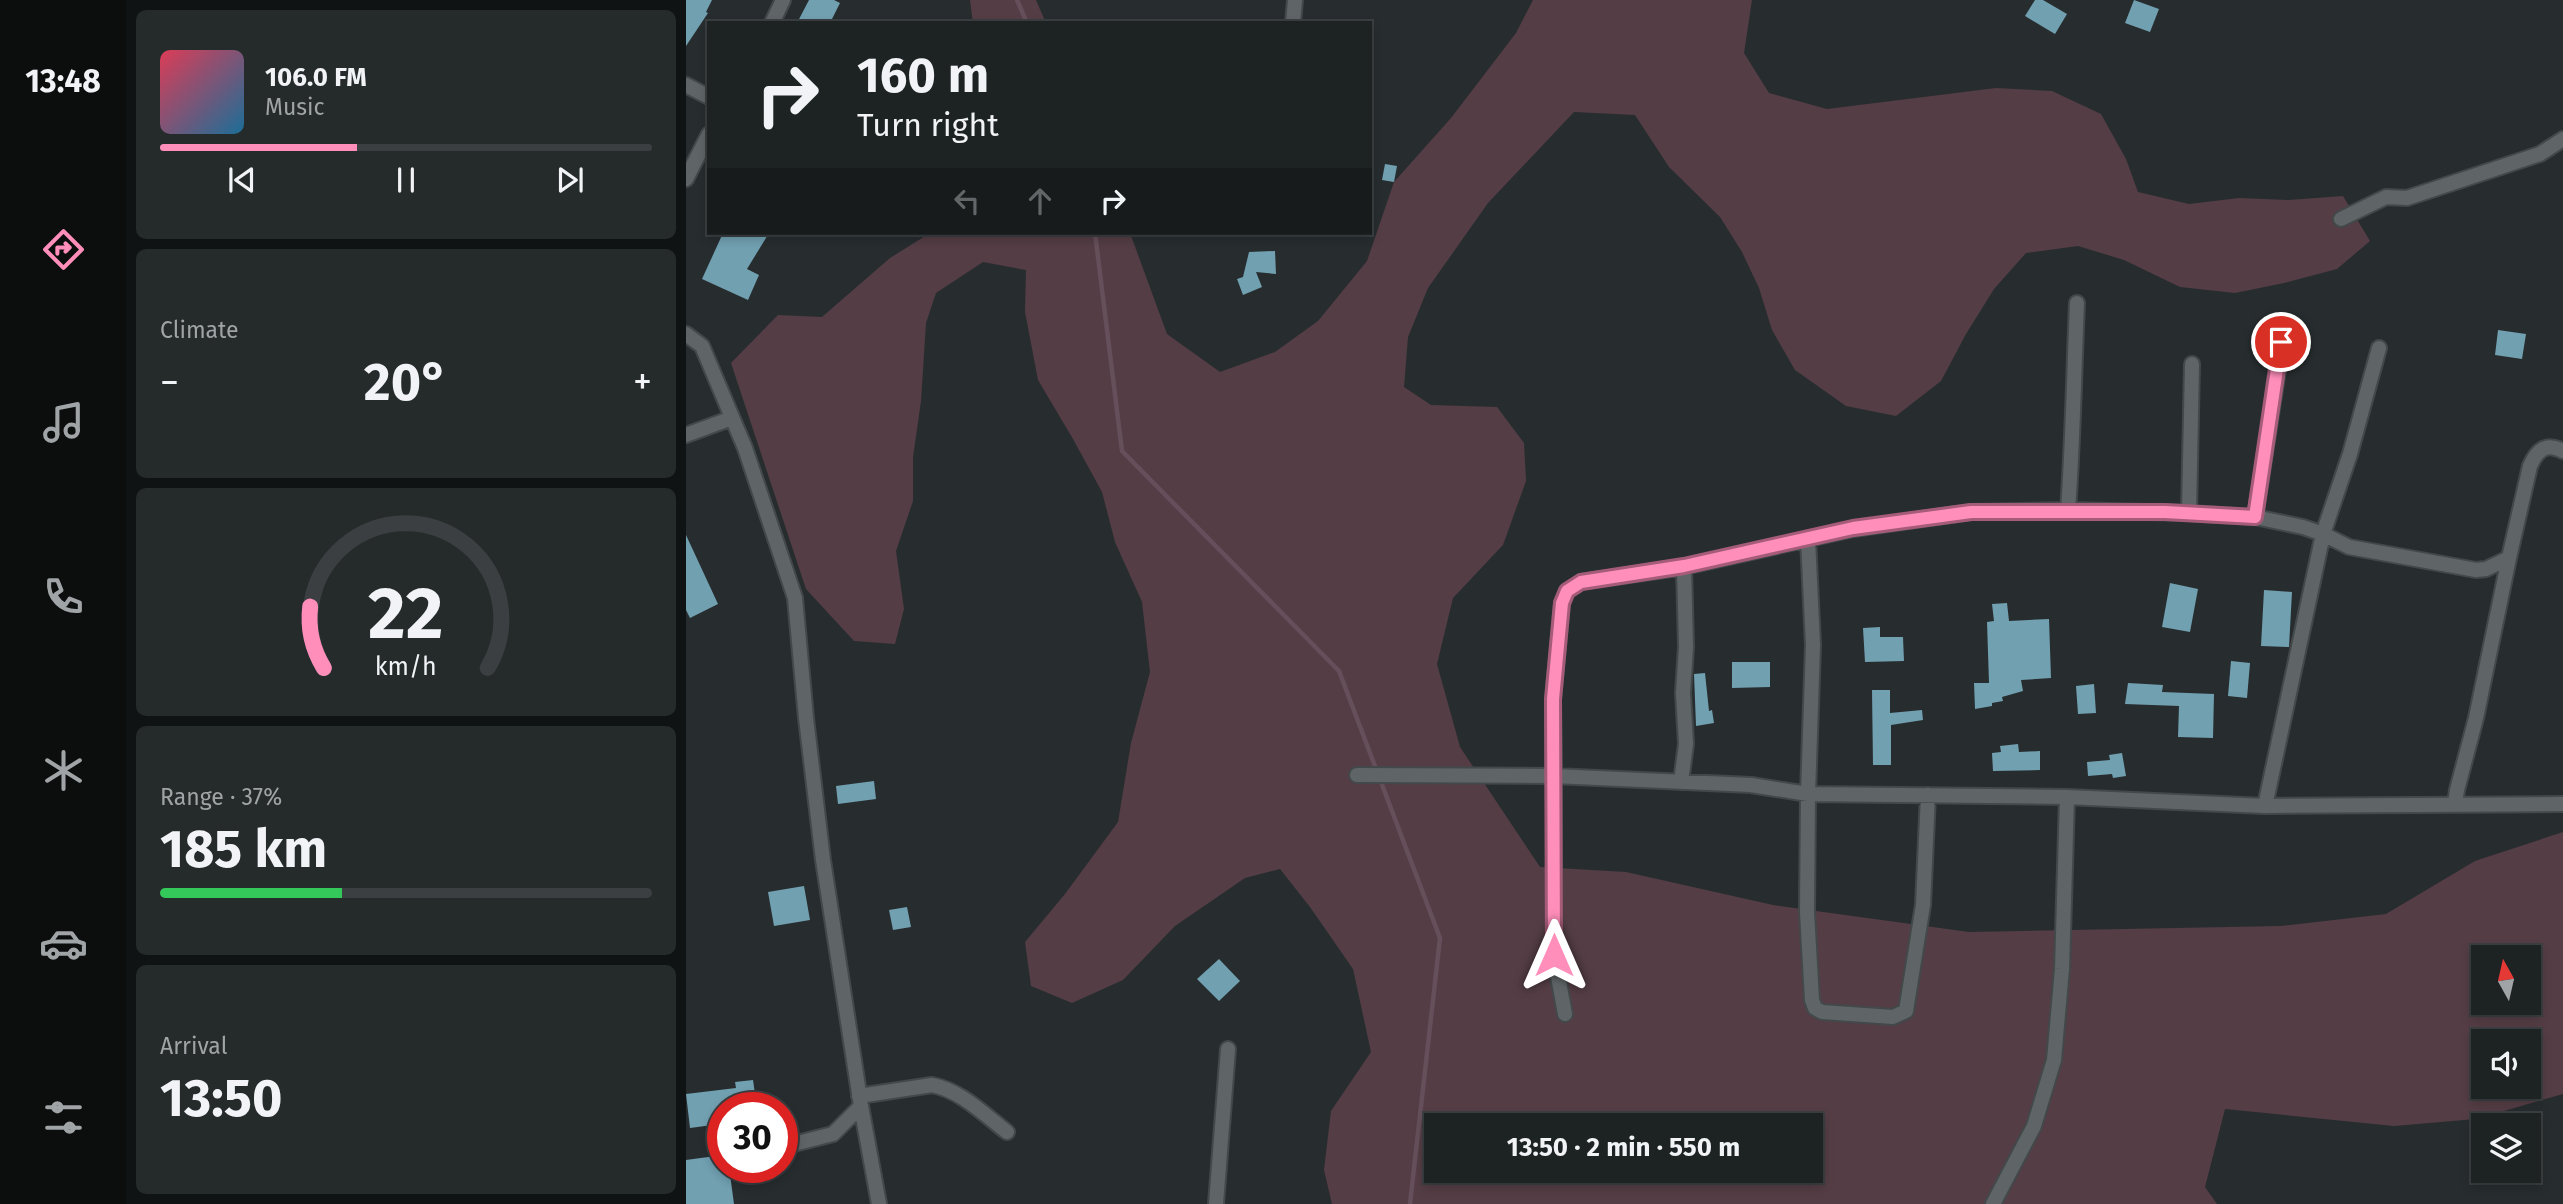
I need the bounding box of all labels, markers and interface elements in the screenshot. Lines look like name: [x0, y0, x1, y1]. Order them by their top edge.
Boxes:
text: 160 m: [857, 46, 989, 105]
icon: right: [742, 49, 833, 140]
text: 13:48: [25, 62, 101, 100]
text: 106.0 FM: [265, 62, 367, 93]
text: Music: [265, 93, 325, 121]
text: Turn right: [857, 106, 999, 144]
icon: previous: [223, 161, 261, 199]
icon: pause: [387, 161, 425, 199]
icon: next: [551, 161, 589, 199]
icon: left: [948, 182, 986, 220]
icon: ahead: [1021, 182, 1059, 220]
icon: right: [1094, 182, 1132, 220]
icon: directions: [39, 225, 88, 274]
pin: [2251, 312, 2311, 372]
text: Climate: [160, 316, 239, 344]
icon: arrive: [2262, 323, 2300, 361]
text: 20°: [364, 351, 448, 414]
text: −: [160, 359, 179, 405]
text: +: [633, 359, 652, 405]
icon: music: [39, 398, 88, 447]
text: 22: [368, 570, 444, 657]
icon: phone: [39, 572, 88, 621]
text: km/h: [375, 652, 437, 682]
icon: climate: [39, 746, 88, 795]
text: Range · 37%: [160, 783, 282, 811]
text: 185 km: [160, 818, 327, 881]
position arrow: [1517, 918, 1591, 992]
icon: car: [39, 919, 88, 968]
north arrow: [2471, 945, 2541, 1015]
map controls: [2471, 945, 2541, 1183]
button: sound: [2471, 1029, 2541, 1099]
text: Arrival: [160, 1032, 227, 1060]
text: 13:50: [160, 1067, 282, 1130]
speed limit sign: 30: [707, 1092, 798, 1183]
icon: filters: [39, 1093, 88, 1142]
button: layers: [2471, 1113, 2541, 1183]
text: 13:50 · 2 min · 550 m: [1507, 1132, 1740, 1163]

